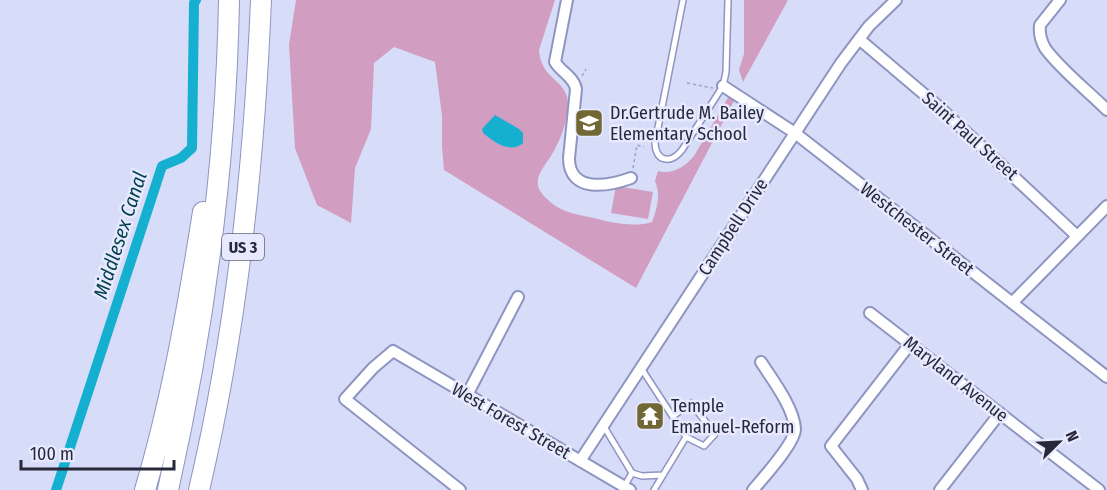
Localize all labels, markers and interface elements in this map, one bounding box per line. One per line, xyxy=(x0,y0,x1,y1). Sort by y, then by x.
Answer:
street label: Saint Paul Street xyxy=(917,87,1023,185)
place label: Dr.Gertrude M. Bailey Elementary School xyxy=(610,102,764,145)
school or university icon: Dr.Gertrude M. Bailey Elementary School xyxy=(573,107,605,139)
water label: Middlesex Canal xyxy=(88,168,152,302)
street label: Campbell Drive xyxy=(693,174,773,280)
street label: Westchester Street xyxy=(856,178,978,280)
road number: US 3 xyxy=(222,234,264,260)
street label: Maryland Avenue xyxy=(899,331,1013,427)
street label: West Forest Street xyxy=(448,378,574,464)
place label: Temple Emanuel-Reform xyxy=(671,395,794,438)
temple icon: Temple Emanuel-Reform xyxy=(634,400,666,432)
north arrow xyxy=(1029,412,1089,472)
text: N xyxy=(1062,428,1083,444)
scale bar xyxy=(21,433,174,471)
text: 100 m xyxy=(30,443,74,465)

